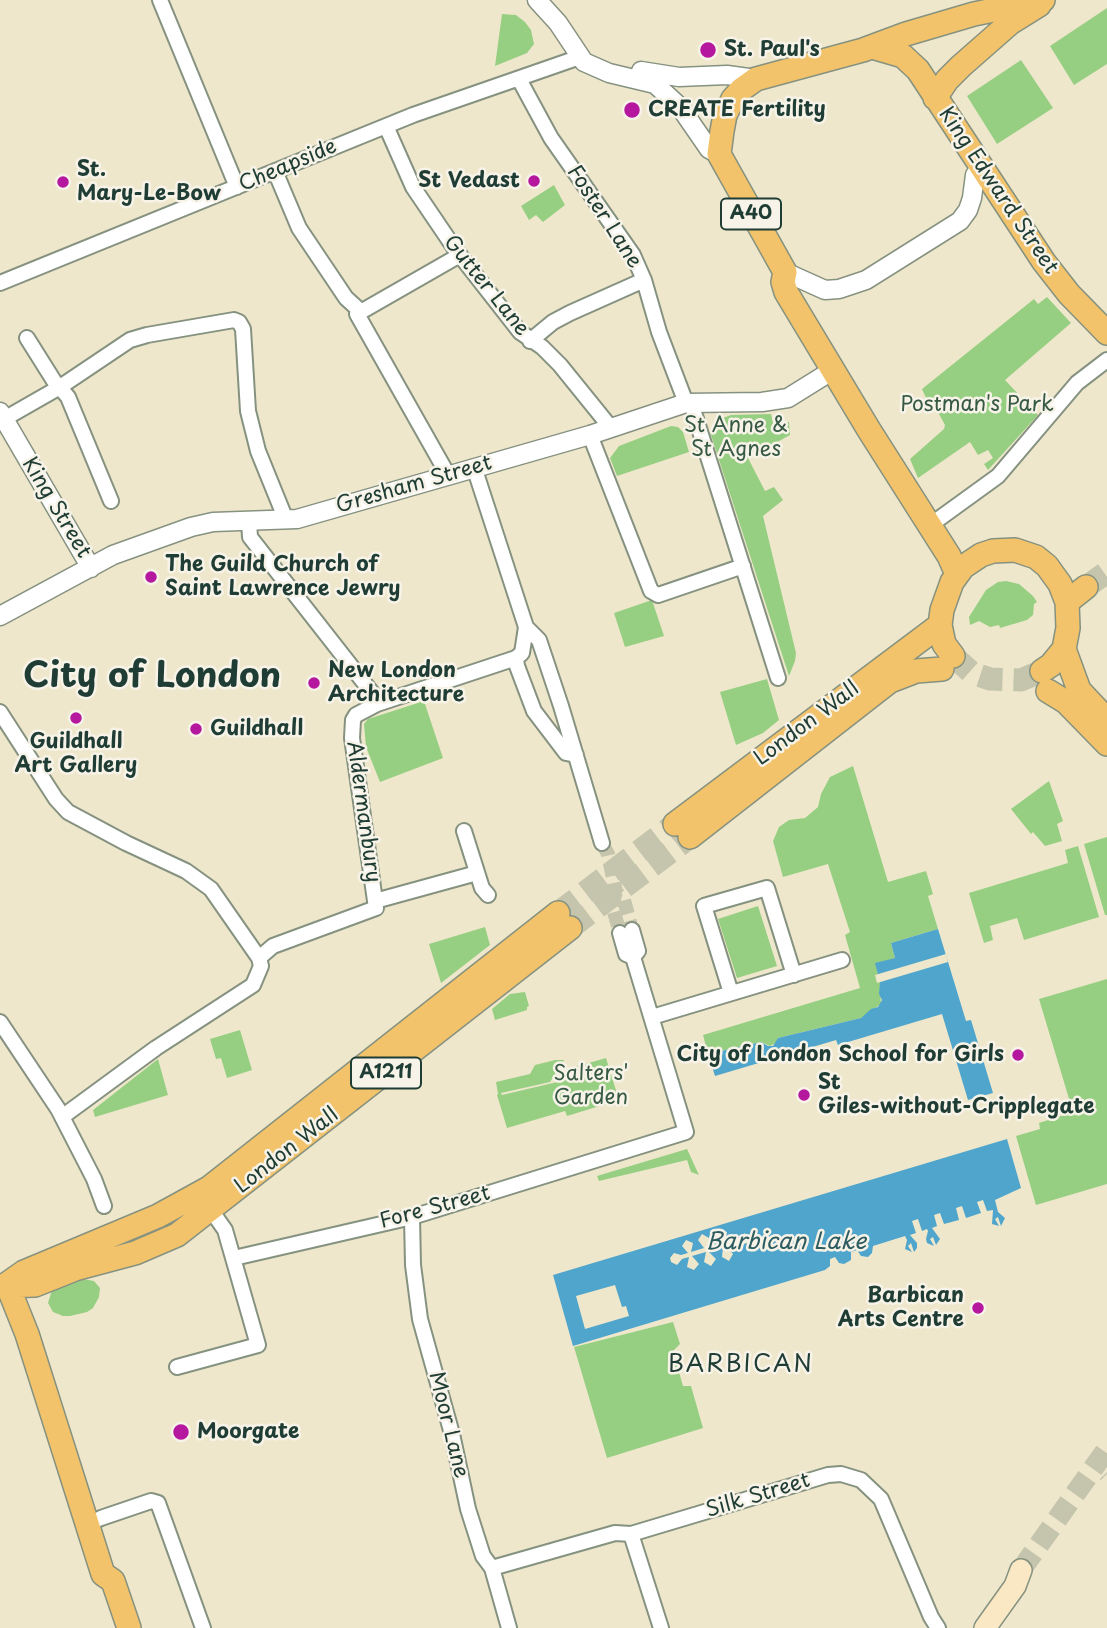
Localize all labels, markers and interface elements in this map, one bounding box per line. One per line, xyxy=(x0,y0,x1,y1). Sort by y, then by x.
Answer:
place label: St. Paul's xyxy=(724,37,820,63)
marker: St. Paul's xyxy=(698,40,718,60)
place label: CREATE Fertility xyxy=(648,97,826,123)
marker: CREATE Fertility xyxy=(622,100,642,120)
street label: King Edward Street xyxy=(933,103,1063,279)
street label: Cheapside xyxy=(235,134,341,198)
place label: St. Mary-Le-Bow xyxy=(77,157,221,207)
street label: Foster Lane xyxy=(561,161,647,273)
place label: St Vedast xyxy=(418,168,520,194)
marker: St Vedast xyxy=(526,173,542,189)
marker: St. Mary-Le-Bow xyxy=(55,174,71,190)
road number: A40 xyxy=(721,198,781,230)
street label: Gutter Lane xyxy=(438,230,534,342)
park label: Postman's Park xyxy=(900,392,1054,418)
park label: St Anne & St Agnes xyxy=(684,413,788,463)
street label: Gresham Street xyxy=(333,451,495,519)
street label: King Street xyxy=(16,453,96,563)
place label: The Guild Church of Saint Lawrence Jewry xyxy=(165,552,400,602)
marker: The Guild Church of Saint Lawrence Jewry xyxy=(143,569,159,585)
district label: City of London xyxy=(23,656,281,698)
place label: New London Architecture xyxy=(328,658,464,708)
marker: New London Architecture xyxy=(306,675,322,691)
street label: London Wall xyxy=(750,676,864,772)
marker: Guildhall Art Gallery xyxy=(68,710,84,726)
place label: Guildhall xyxy=(210,716,303,742)
marker: Guildhall xyxy=(188,721,204,737)
place label: Guildhall Art Gallery xyxy=(15,729,137,779)
street label: Aldermanbury xyxy=(341,740,385,884)
place label: City of London School for Girls xyxy=(677,1042,1004,1068)
marker: City of London School for Girls xyxy=(1010,1047,1026,1063)
road number: A1211 xyxy=(351,1058,421,1088)
park label: Salters' Garden xyxy=(553,1061,629,1111)
place label: St Giles-without-Cripplegate xyxy=(818,1070,1095,1120)
marker: St Giles-without-Cripplegate xyxy=(796,1087,812,1103)
street label: London Wall xyxy=(230,1103,344,1199)
street label: Fore Street xyxy=(377,1181,493,1235)
water label: Barbican Lake xyxy=(706,1229,866,1257)
place label: Barbican Arts Centre xyxy=(838,1283,964,1333)
marker: Barbican Arts Centre xyxy=(970,1300,986,1316)
district label: BARBICAN xyxy=(668,1351,814,1379)
street label: Moor Lane xyxy=(423,1369,473,1481)
place label: Moorgate xyxy=(197,1419,299,1445)
marker: Moorgate xyxy=(171,1422,191,1442)
street label: Silk Street xyxy=(703,1468,813,1524)

